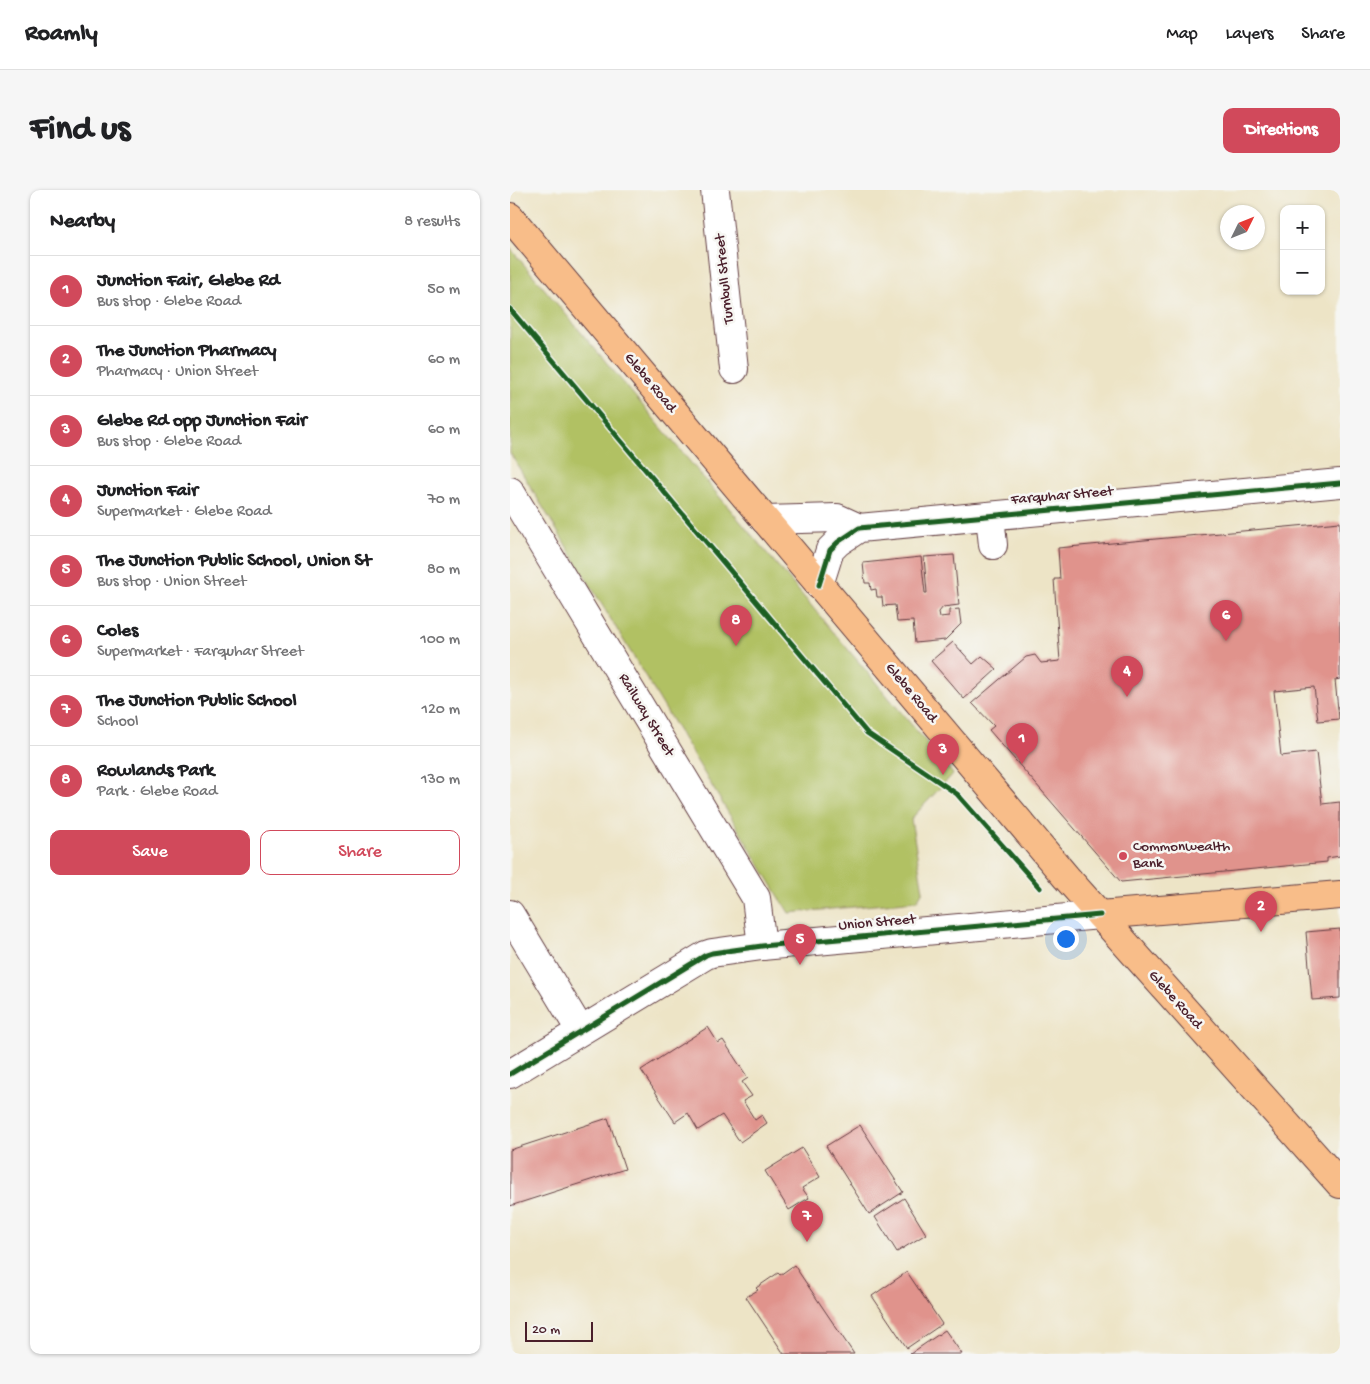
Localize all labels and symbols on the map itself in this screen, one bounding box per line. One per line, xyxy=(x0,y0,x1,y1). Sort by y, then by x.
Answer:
north arrow xyxy=(1220,205,1265,250)
street label: Turnbull Street xyxy=(711,231,739,326)
street label: Glebe Road xyxy=(620,349,681,417)
street label: Farquhar Street xyxy=(1009,482,1116,510)
pin: 6 xyxy=(1210,600,1242,641)
pin: 8 xyxy=(720,605,752,646)
pin: 4 xyxy=(1111,656,1143,697)
street label: Glebe Road xyxy=(881,659,942,727)
street label: Railway Street xyxy=(614,670,679,761)
pin: 1 xyxy=(1006,723,1038,764)
pin: 3 xyxy=(927,734,959,775)
place label: Commonwealth Bank xyxy=(1132,838,1230,873)
marker: Commonwealth Bank xyxy=(1117,850,1129,862)
pin: 2 xyxy=(1245,891,1277,932)
street label: Union Street xyxy=(838,910,918,935)
pin: 5 xyxy=(784,924,816,965)
your location xyxy=(1053,926,1079,952)
street label: Glebe Road xyxy=(1144,967,1207,1034)
pin: 7 xyxy=(791,1201,823,1242)
scale bar xyxy=(525,1319,592,1342)

